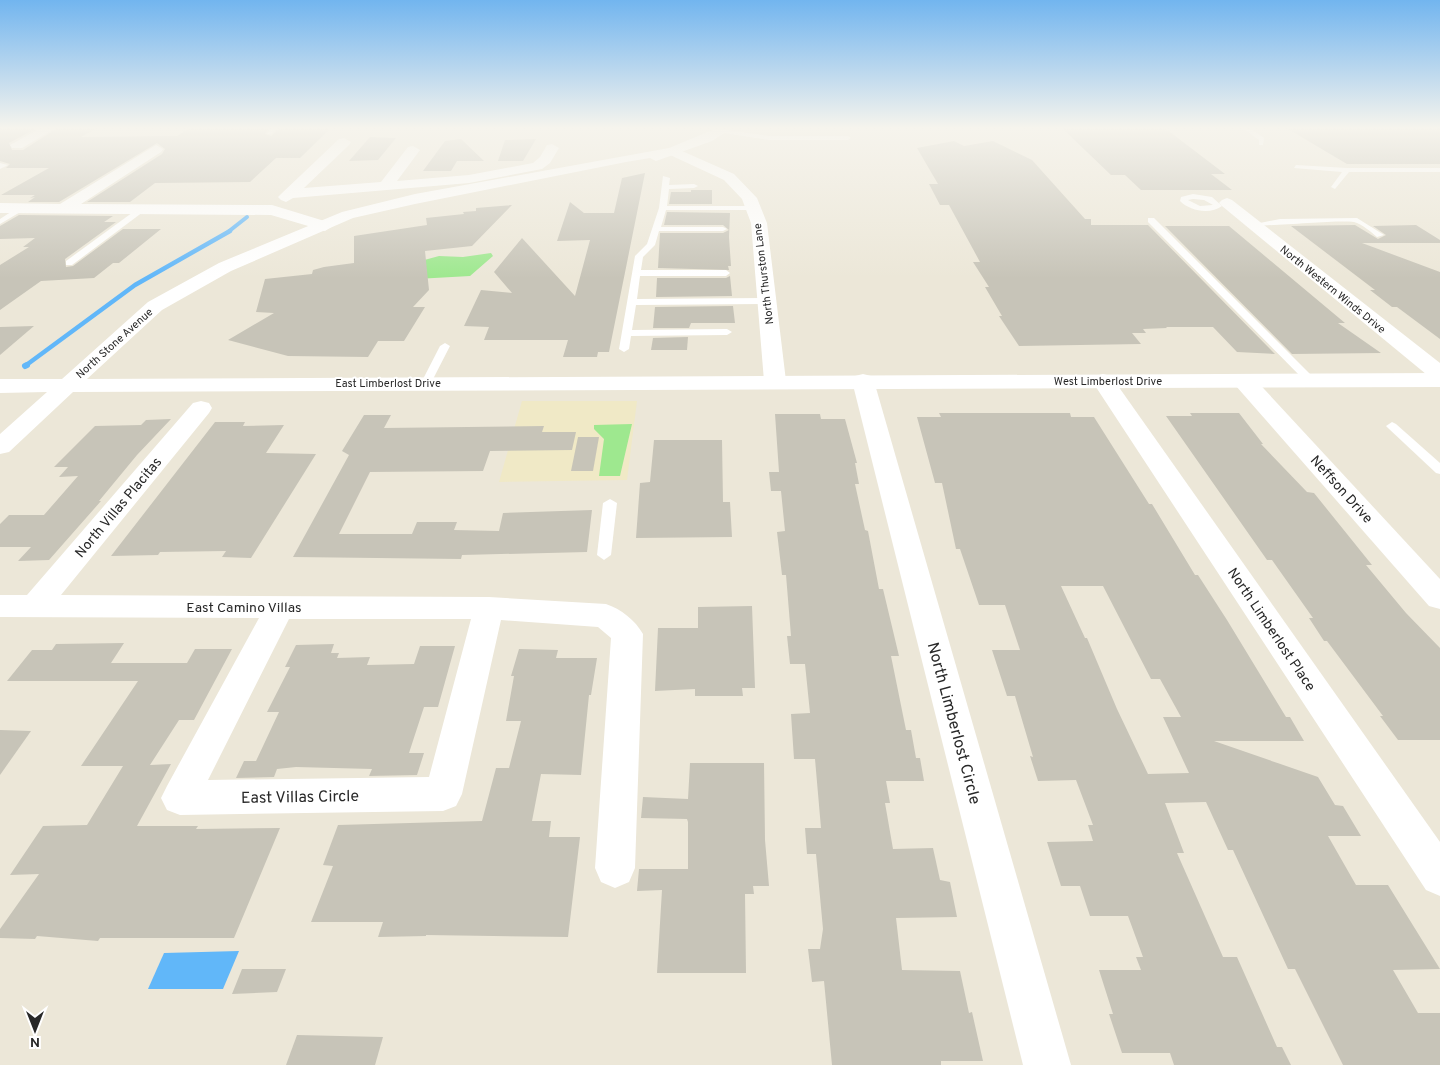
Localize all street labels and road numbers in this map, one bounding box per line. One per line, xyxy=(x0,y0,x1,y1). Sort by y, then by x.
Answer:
street label: North Thurston Lane xyxy=(751,222,777,325)
street label: North Western Winds Drive xyxy=(1277,243,1388,337)
street label: North Stone Avenue xyxy=(73,305,156,382)
street label: West Limberlost Drive xyxy=(1054,375,1162,389)
street label: East Limberlost Drive xyxy=(335,377,441,391)
street label: Neffson Drive xyxy=(1306,453,1376,527)
street label: North Villas Placitas xyxy=(72,454,166,562)
street label: North Limberlost Place xyxy=(1223,565,1318,695)
street label: East Camino Villas xyxy=(186,600,302,617)
street label: North Limberlost Circle xyxy=(922,640,984,807)
street label: East Villas Circle xyxy=(241,787,359,809)

